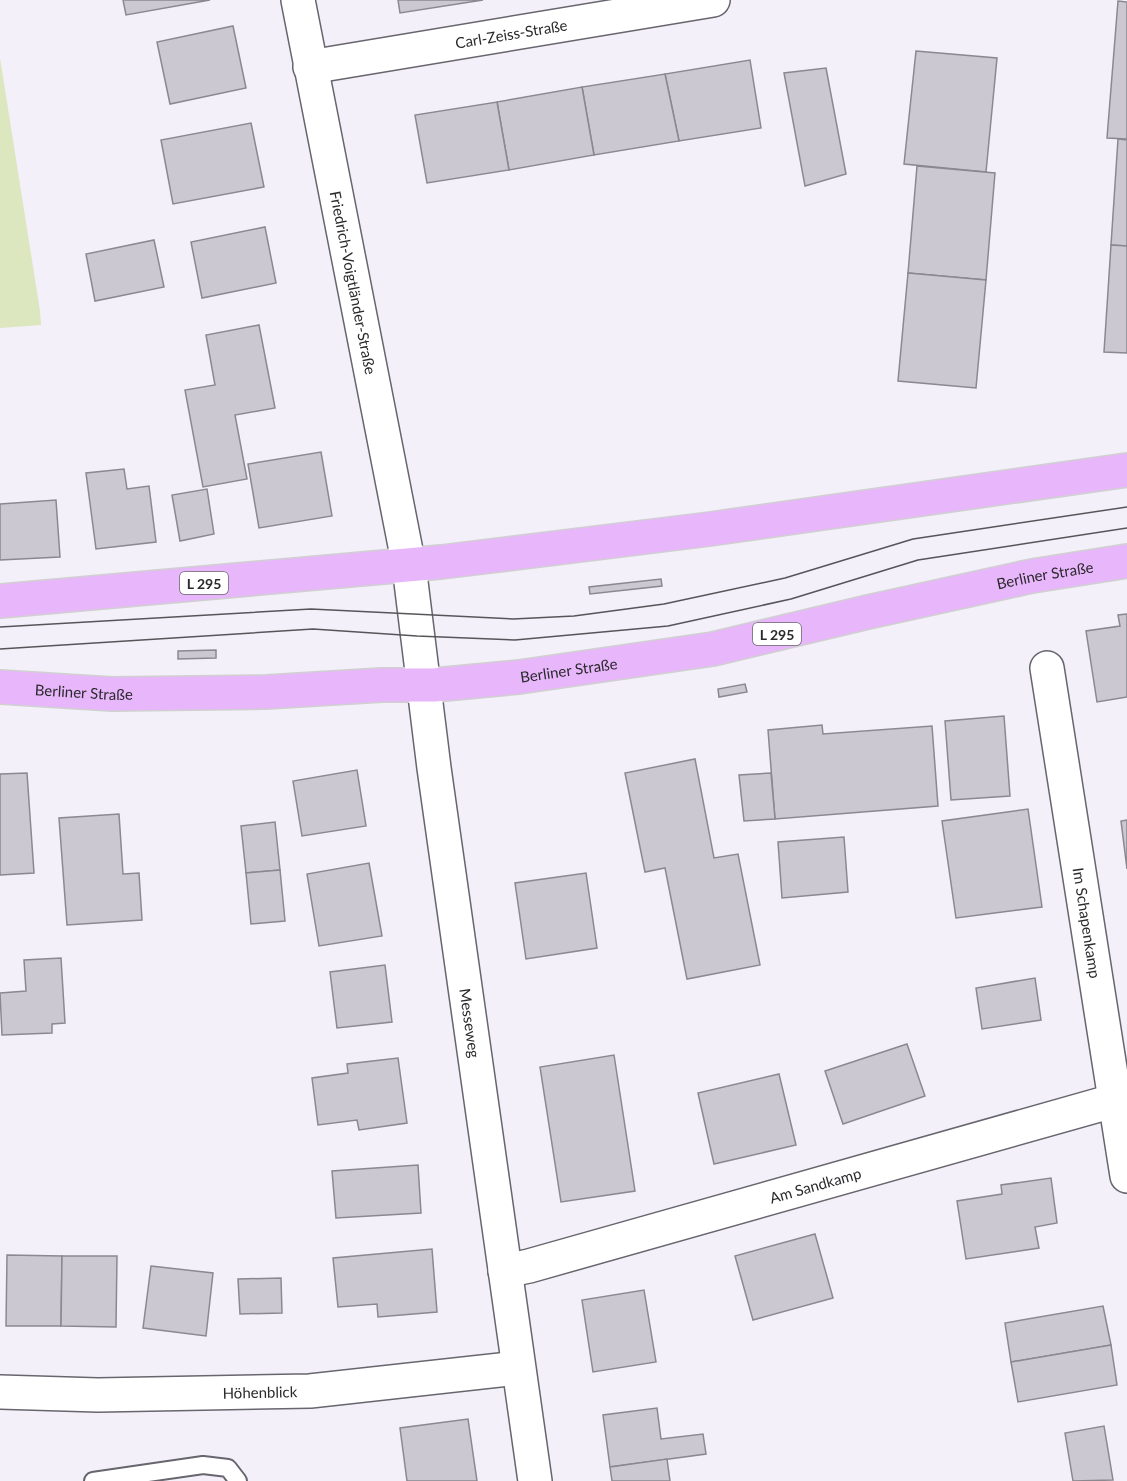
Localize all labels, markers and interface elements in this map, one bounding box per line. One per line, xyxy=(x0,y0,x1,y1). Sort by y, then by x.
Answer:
street label: Carl-Zeiss-Straße xyxy=(454,15,569,52)
street label: Friedrich-Voigtländer-Straße xyxy=(327,189,380,376)
street label: Berliner Straße xyxy=(995,557,1095,593)
road number: L 295 xyxy=(180,572,228,594)
road number: L 295 xyxy=(753,623,801,645)
street label: Berliner Straße xyxy=(519,654,619,686)
street label: Berliner Straße xyxy=(34,680,133,703)
street label: Im Schapenkamp xyxy=(1070,866,1105,980)
street label: Messeweg xyxy=(456,987,484,1059)
street label: Am Sandkamp xyxy=(767,1164,863,1207)
street label: Höhenblick xyxy=(222,1382,298,1402)

